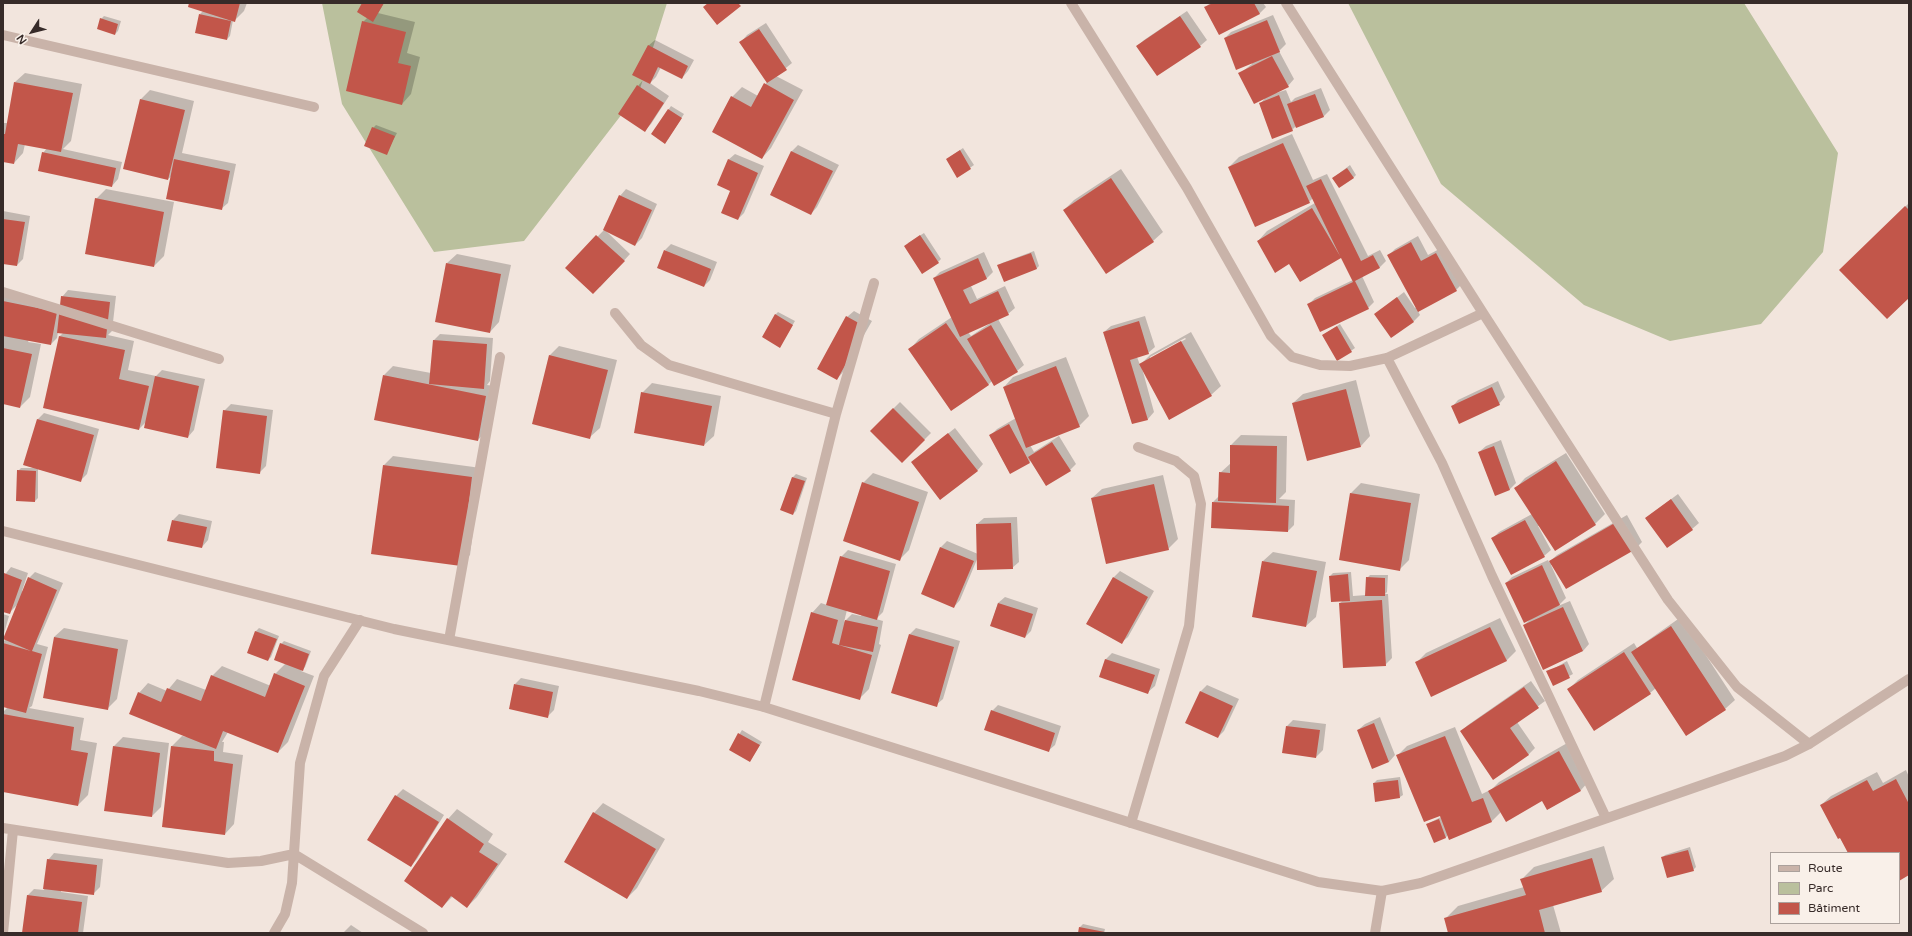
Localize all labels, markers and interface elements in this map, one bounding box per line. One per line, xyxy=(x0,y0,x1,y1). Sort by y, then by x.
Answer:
north arrow xyxy=(12,12,52,52)
text: N xyxy=(14,32,30,47)
legend xyxy=(1770,852,1900,924)
text: Route xyxy=(1808,861,1842,875)
text: Parc xyxy=(1808,881,1833,895)
text: Bâtiment xyxy=(1808,901,1860,915)

